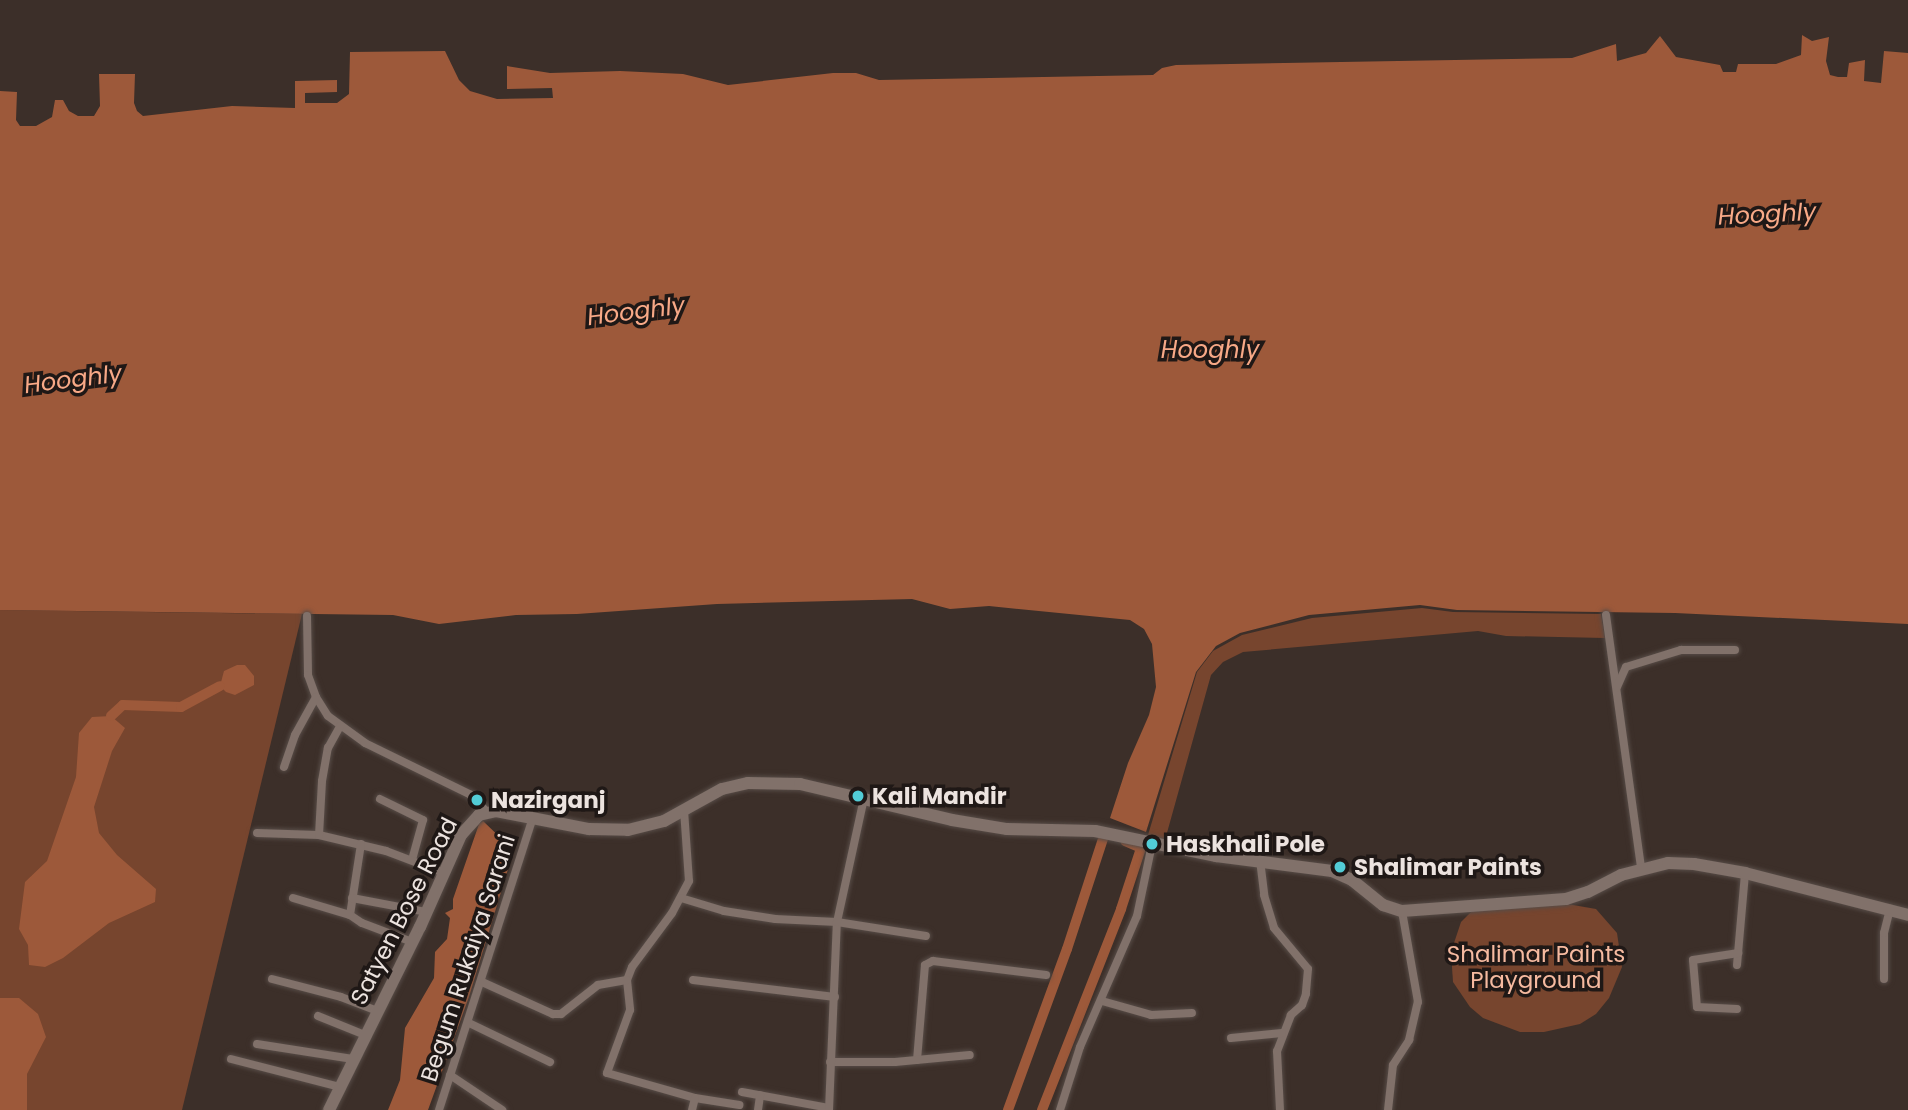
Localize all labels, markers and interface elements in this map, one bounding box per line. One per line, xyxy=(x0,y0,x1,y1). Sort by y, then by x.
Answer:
water label: Hooghly xyxy=(1717,197,1817,231)
water label: Hooghly xyxy=(585,291,687,331)
water label: Hooghly xyxy=(1161,336,1259,364)
water label: Hooghly xyxy=(22,359,124,399)
place label: Kali Mandir xyxy=(872,782,1007,810)
place label: Nazirganj xyxy=(491,786,605,814)
marker: Kali Mandir xyxy=(850,788,866,804)
marker: Nazirganj xyxy=(469,792,485,808)
street label: Satyen Bose Road xyxy=(345,813,463,1009)
place label: Haskhali Pole xyxy=(1166,830,1325,858)
street label: Begum Rukaiya Sarani xyxy=(415,831,521,1085)
marker: Haskhali Pole xyxy=(1144,836,1160,852)
place label: Shalimar Paints xyxy=(1354,853,1542,881)
marker: Shalimar Paints xyxy=(1332,859,1348,875)
park label: Shalimar Paints Playground xyxy=(1447,940,1625,994)

